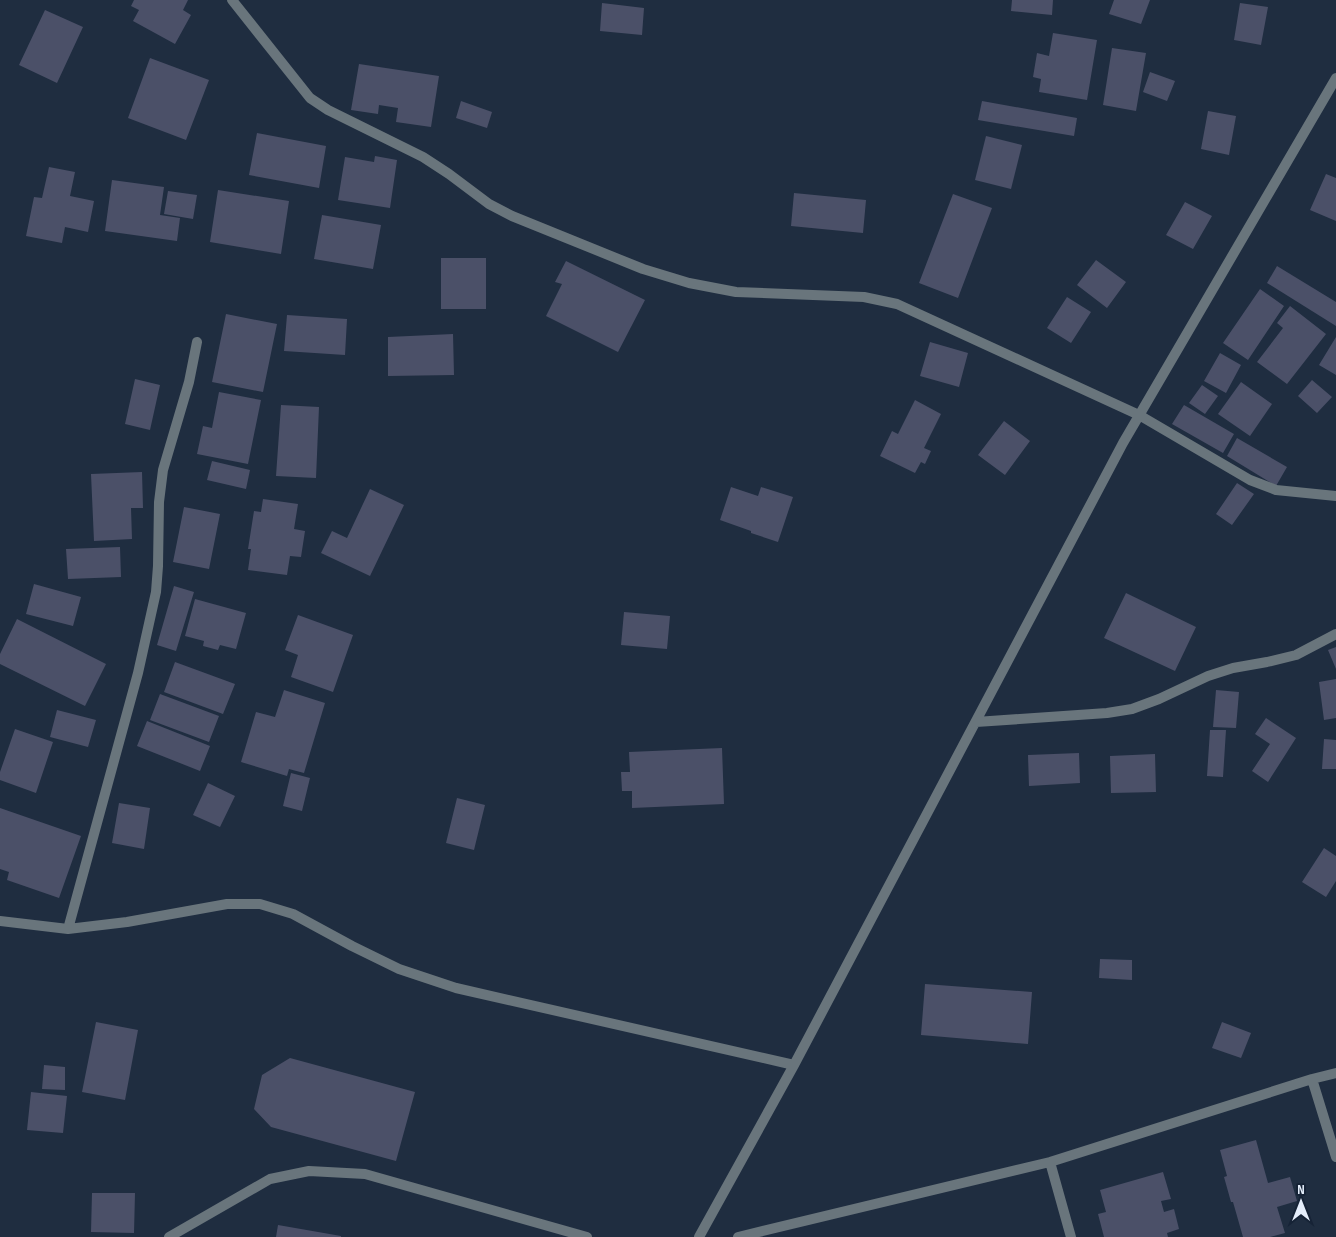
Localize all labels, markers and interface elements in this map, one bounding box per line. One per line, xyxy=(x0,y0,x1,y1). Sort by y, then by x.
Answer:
north arrow xyxy=(1276,1177,1326,1227)
text: N xyxy=(1297,1181,1305,1198)

